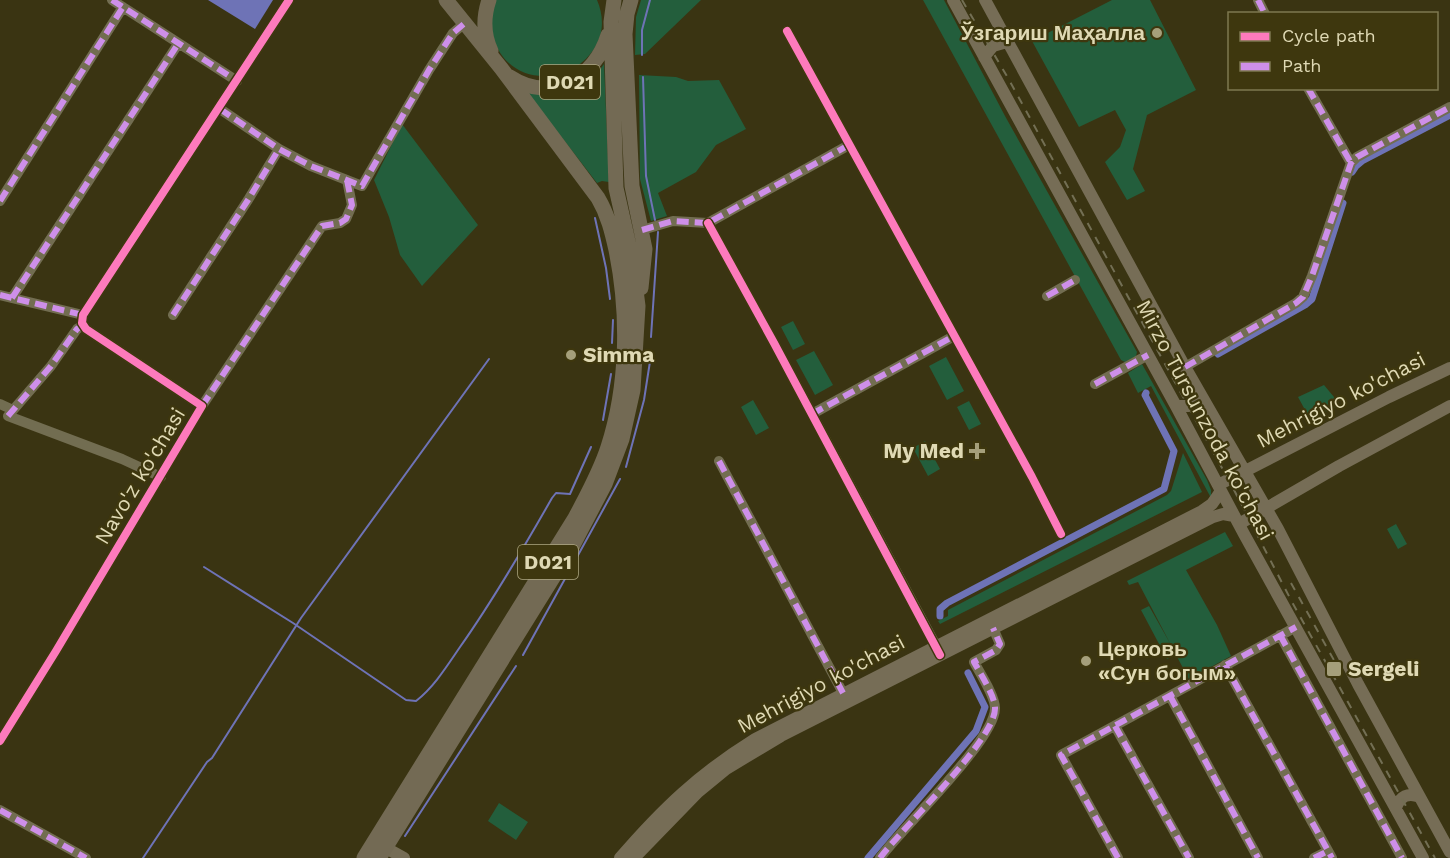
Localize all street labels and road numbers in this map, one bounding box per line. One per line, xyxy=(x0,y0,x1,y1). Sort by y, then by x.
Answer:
road number: D021 xyxy=(540,65,600,99)
street label: Mirzo Tursunzoda ko'chasi xyxy=(1131,295,1280,544)
street label: Mehrigiyo ko'chasi xyxy=(1252,346,1429,453)
street label: Navo'z ko'chasi xyxy=(89,403,190,549)
road number: D021 xyxy=(518,545,578,579)
street label: Mehrigiyo ko'chasi xyxy=(733,629,909,738)

